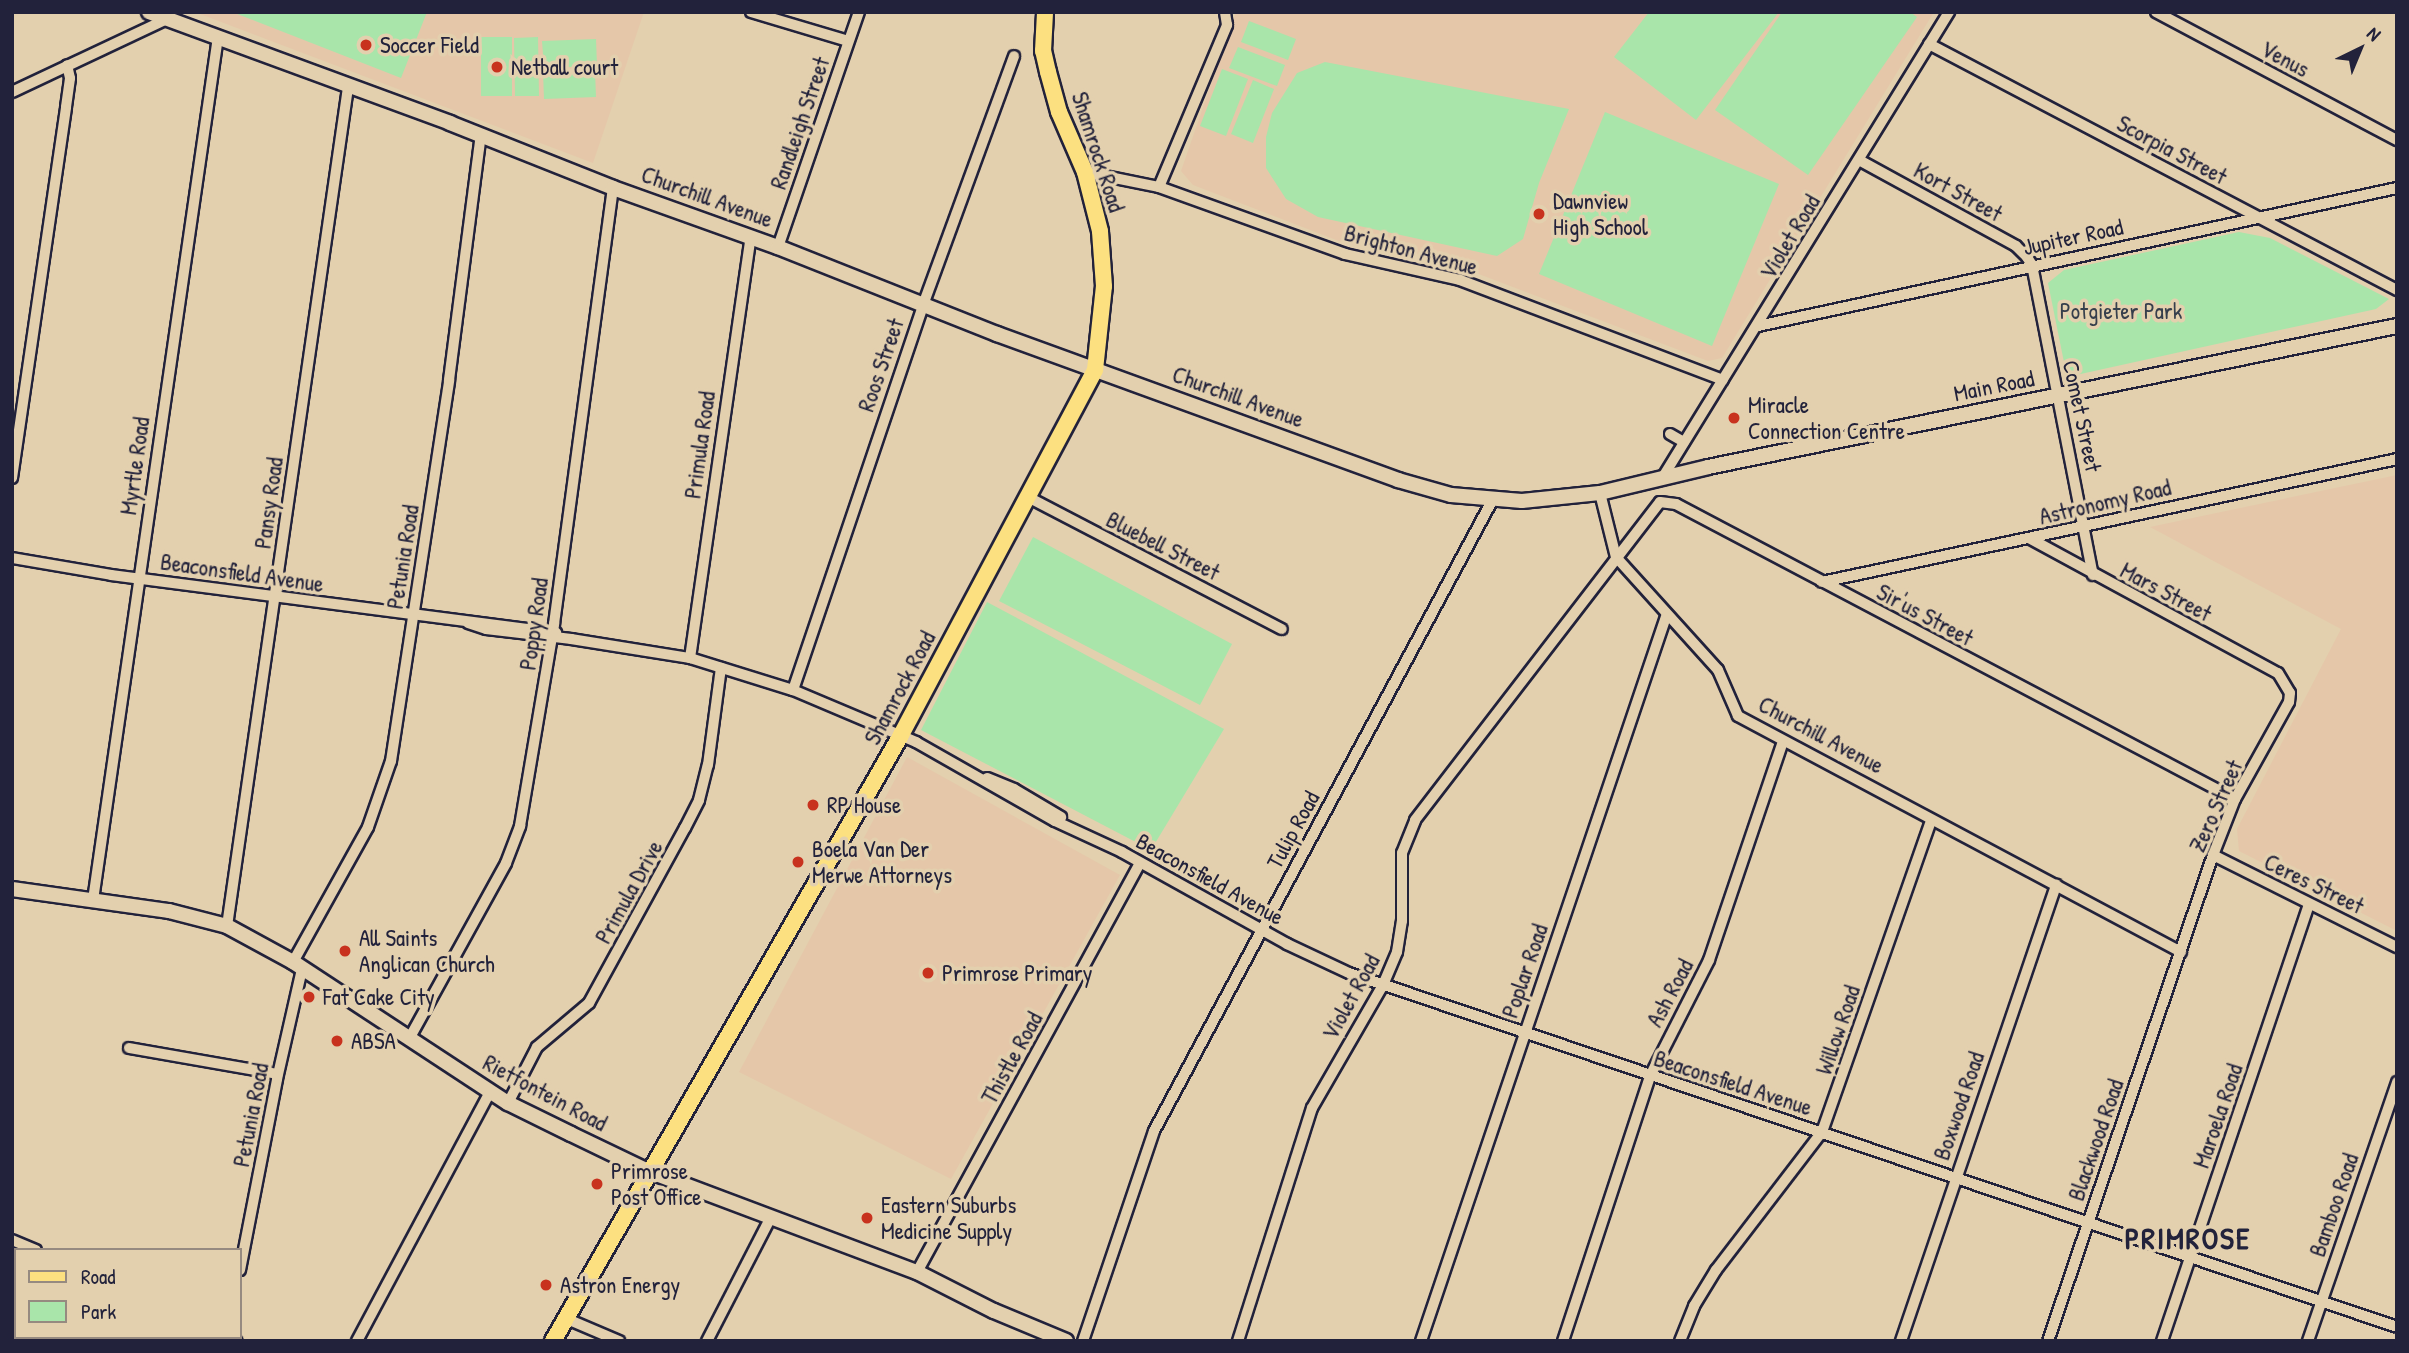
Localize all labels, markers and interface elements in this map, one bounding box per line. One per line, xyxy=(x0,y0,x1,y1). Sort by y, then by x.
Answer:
north arrow xyxy=(2325,14,2395,84)
text: N xyxy=(2362,21,2387,47)
place label: Soccer Field xyxy=(380,31,479,59)
street label: Venus xyxy=(2256,35,2314,83)
marker: Soccer Field xyxy=(358,37,374,53)
place label: Netball court xyxy=(511,53,618,81)
street label: Randleigh Street xyxy=(764,53,836,193)
marker: Netball court xyxy=(489,59,505,75)
street label: Shamrock Road xyxy=(1066,89,1130,215)
street label: Scorpia Street xyxy=(2112,110,2232,190)
street label: Kort Street xyxy=(1909,156,2007,228)
street label: Churchill Avenue xyxy=(638,161,776,233)
place label: Dawnview High School xyxy=(1553,187,1648,241)
street label: Violet Road xyxy=(1754,190,1826,284)
marker: Dawnview High School xyxy=(1531,206,1547,222)
street label: Jupiter Road xyxy=(2020,213,2126,261)
street label: Brighton Avenue xyxy=(1341,219,1481,281)
park label: Potgieter Park xyxy=(2060,297,2182,325)
street label: Roos Street xyxy=(852,315,910,415)
street label: Comet Street xyxy=(2057,358,2107,474)
street label: Churchill Avenue xyxy=(1169,361,1307,433)
street label: Main Road xyxy=(1951,365,2037,407)
street label: Primula Road xyxy=(679,390,721,500)
place label: Miracle Connection Centre xyxy=(1748,391,1905,445)
marker: Miracle Connection Centre xyxy=(1726,410,1742,426)
street label: Myrtle Road xyxy=(114,415,156,517)
street label: Pansy Road xyxy=(249,456,289,550)
street label: Astronomy Road xyxy=(2037,473,2173,531)
street label: Petunia Road xyxy=(381,503,425,611)
street label: Bluebell Street xyxy=(1102,506,1224,586)
street label: Beaconsfield Avenue xyxy=(159,548,325,598)
street label: Mars Street xyxy=(2116,557,2216,627)
street label: Poppy Road xyxy=(514,576,554,672)
street label: Sir'us Street xyxy=(1872,578,1978,652)
street label: Shamrock Road xyxy=(859,627,941,749)
street label: Churchill Avenue xyxy=(1754,691,1888,779)
street label: Zero Street xyxy=(2184,756,2248,856)
street label: Tulip Road xyxy=(1261,787,1325,873)
place label: RP House xyxy=(827,791,901,819)
marker: RP House xyxy=(805,797,821,813)
street label: Beaconsfield Avenue xyxy=(1131,827,1289,931)
place label: Boela Van Der Merwe Attorneys xyxy=(812,835,952,889)
street label: Primula Drive xyxy=(589,836,669,948)
street label: Ceres Street xyxy=(2260,848,2368,920)
marker: Boela Van Der Merwe Attorneys xyxy=(790,854,806,870)
street label: Poplar Road xyxy=(1496,921,1554,1021)
place label: All Saints Anglican Church xyxy=(359,924,495,978)
marker: All Saints Anglican Church xyxy=(337,943,353,959)
street label: Violet Road xyxy=(1316,949,1386,1045)
street label: Ash Road xyxy=(1641,954,1699,1032)
place label: Primrose Primary xyxy=(942,959,1092,987)
marker: Primrose Primary xyxy=(920,965,936,981)
street label: Willow Road xyxy=(1810,982,1866,1078)
place label: Fat Cake City xyxy=(323,983,435,1011)
marker: Fat Cake City xyxy=(301,989,317,1005)
street label: Thistle Road xyxy=(976,1007,1048,1109)
place label: ABSA xyxy=(351,1027,396,1055)
marker: ABSA xyxy=(329,1033,345,1049)
street label: Beaconsfield Avenue xyxy=(1651,1044,1815,1122)
street label: Boxwood Road xyxy=(1928,1048,1990,1164)
street label: Rietfontein Road xyxy=(478,1049,612,1137)
street label: Maroela Road xyxy=(2187,1060,2249,1172)
street label: Petunia Road xyxy=(227,1061,275,1169)
street label: Blackwood Road xyxy=(2062,1076,2130,1204)
street label: Bamboo Road xyxy=(2303,1150,2365,1260)
place label: Primrose Post Office xyxy=(611,1157,701,1211)
marker: Primrose Post Office xyxy=(589,1176,605,1192)
place label: Eastern Suburbs Medicine Supply xyxy=(881,1191,1016,1245)
marker: Eastern Suburbs Medicine Supply xyxy=(859,1210,875,1226)
district label: PRIMROSE xyxy=(2126,1220,2250,1256)
legend xyxy=(14,1248,242,1339)
text: Road xyxy=(81,1262,115,1291)
place label: Astron Energy xyxy=(560,1271,680,1299)
marker: Astron Energy xyxy=(538,1277,554,1293)
text: Park xyxy=(81,1297,116,1326)

